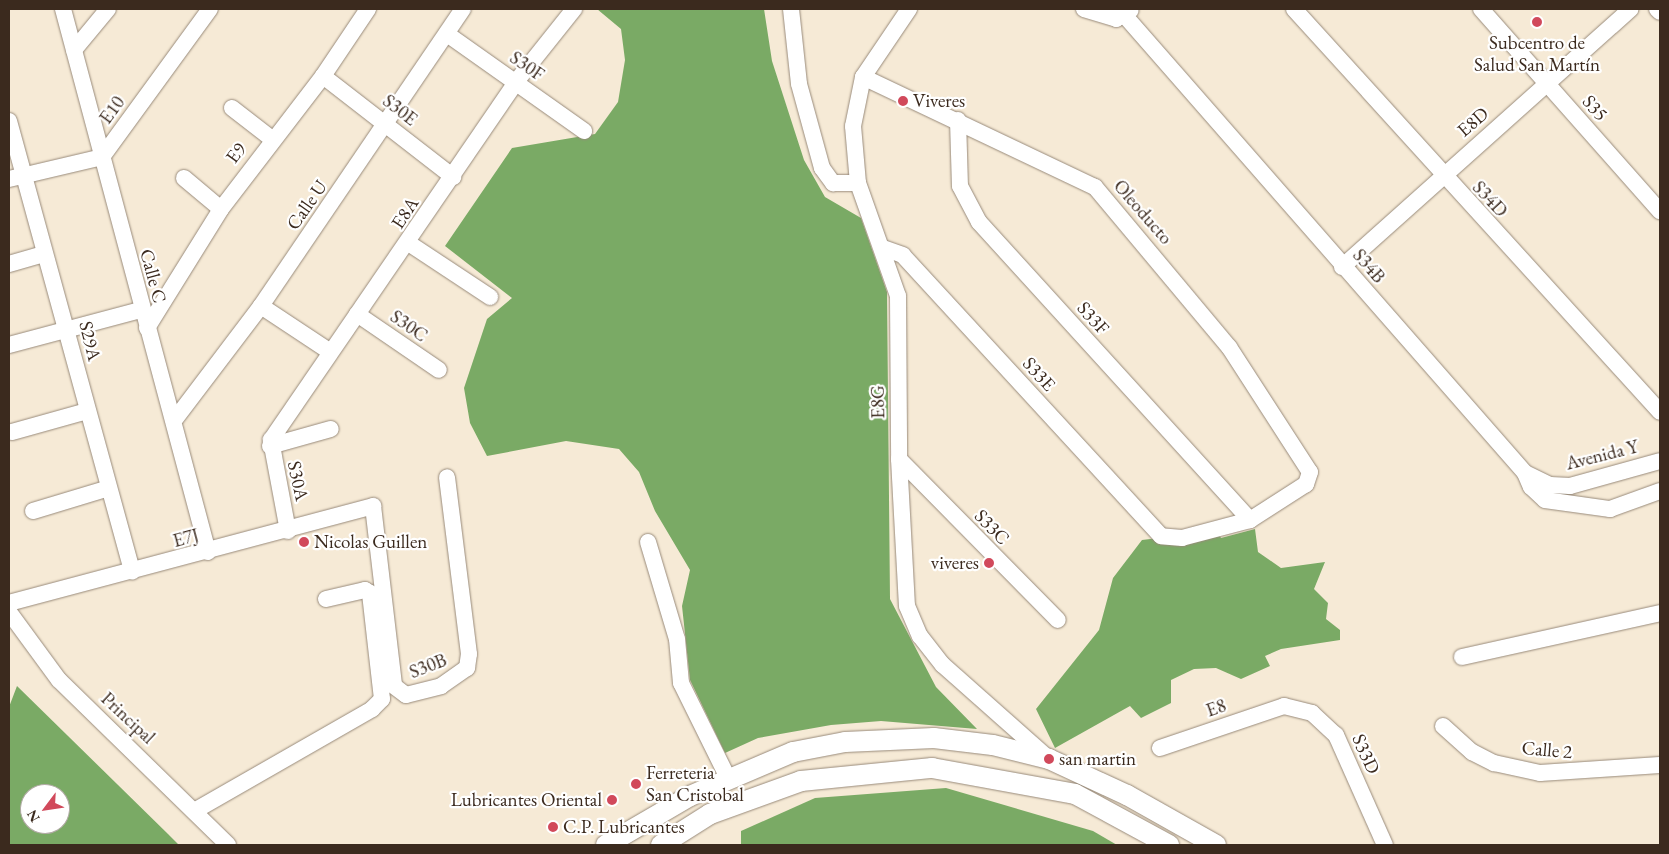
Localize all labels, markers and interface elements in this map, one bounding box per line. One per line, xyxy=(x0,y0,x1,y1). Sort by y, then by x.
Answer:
marker: Subcentro de Salud San Martín xyxy=(1530,15,1544,29)
place label: Subcentro de Salud San Martín xyxy=(1474,32,1600,76)
street label: S30F xyxy=(505,46,549,86)
street label: S30E xyxy=(378,89,422,131)
place label: Viveres xyxy=(913,90,965,112)
street label: S35 xyxy=(1577,90,1613,126)
street label: E10 xyxy=(94,92,130,128)
marker: Viveres xyxy=(897,95,909,107)
street label: E8D xyxy=(1453,102,1493,142)
street label: E9 xyxy=(221,138,251,168)
street label: Oleoducto xyxy=(1109,175,1177,249)
street label: Calle U xyxy=(282,176,332,234)
street label: S34D xyxy=(1468,176,1512,222)
street label: E8A xyxy=(386,193,424,233)
street label: S34B xyxy=(1348,244,1390,288)
street label: Calle C xyxy=(135,247,171,305)
street label: S33F xyxy=(1072,297,1114,339)
street label: S30C xyxy=(386,305,432,347)
street label: S29A xyxy=(74,319,106,363)
street label: S33E xyxy=(1018,352,1060,396)
street label: E8G xyxy=(866,385,890,419)
street label: Avenida Y xyxy=(1563,435,1641,475)
street label: S30A xyxy=(283,459,313,503)
street label: S33C xyxy=(970,504,1014,550)
street label: E7J xyxy=(170,524,202,552)
place label: Nicolas Guillen xyxy=(314,531,427,553)
marker: Nicolas Guillen xyxy=(298,536,310,548)
place label: viveres xyxy=(931,552,979,574)
marker: viveres xyxy=(983,557,995,569)
street label: S30B xyxy=(406,649,450,683)
street label: Principal xyxy=(96,687,160,749)
street label: E8 xyxy=(1203,694,1229,722)
street label: S33D xyxy=(1347,730,1385,778)
street label: Calle 2 xyxy=(1521,736,1573,764)
place label: san martin xyxy=(1059,748,1136,770)
marker: san martin xyxy=(1043,753,1055,765)
place label: Ferreteria San Cristobal xyxy=(646,762,744,806)
marker: Ferreteria San Cristobal xyxy=(630,778,642,790)
north arrow xyxy=(20,784,70,834)
place label: Lubricantes Oriental xyxy=(451,789,602,811)
marker: Lubricantes Oriental xyxy=(606,794,618,806)
text: N xyxy=(22,807,44,826)
place label: C.P. Lubricantes xyxy=(563,816,685,838)
marker: C.P. Lubricantes xyxy=(547,821,559,833)

